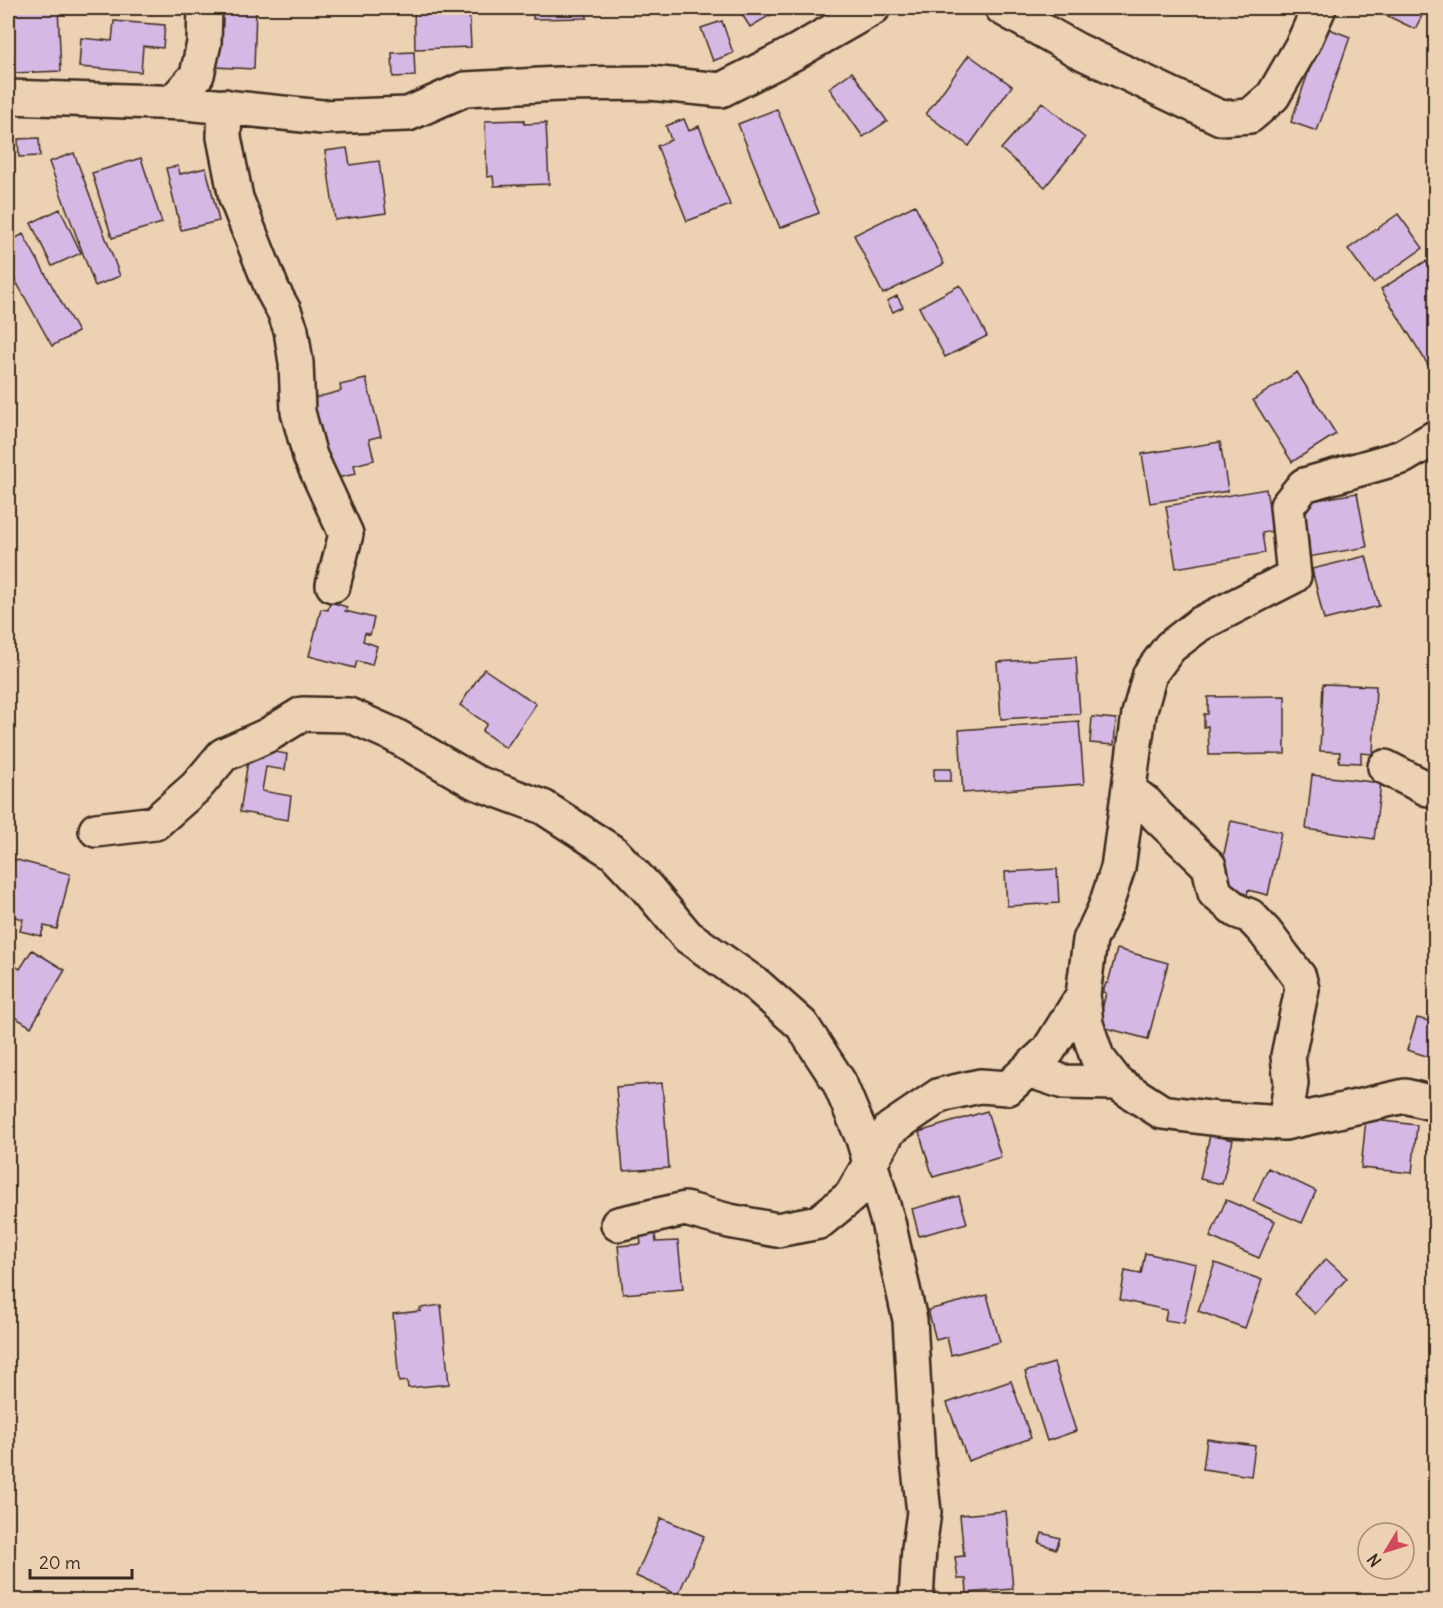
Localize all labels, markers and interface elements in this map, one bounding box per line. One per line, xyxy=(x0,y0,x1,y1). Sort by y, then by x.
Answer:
north arrow xyxy=(1356,1521,1416,1581)
scale bar xyxy=(30,1542,132,1580)
text: N xyxy=(1363,1550,1385,1571)
text: 20 m xyxy=(39,1551,81,1574)

